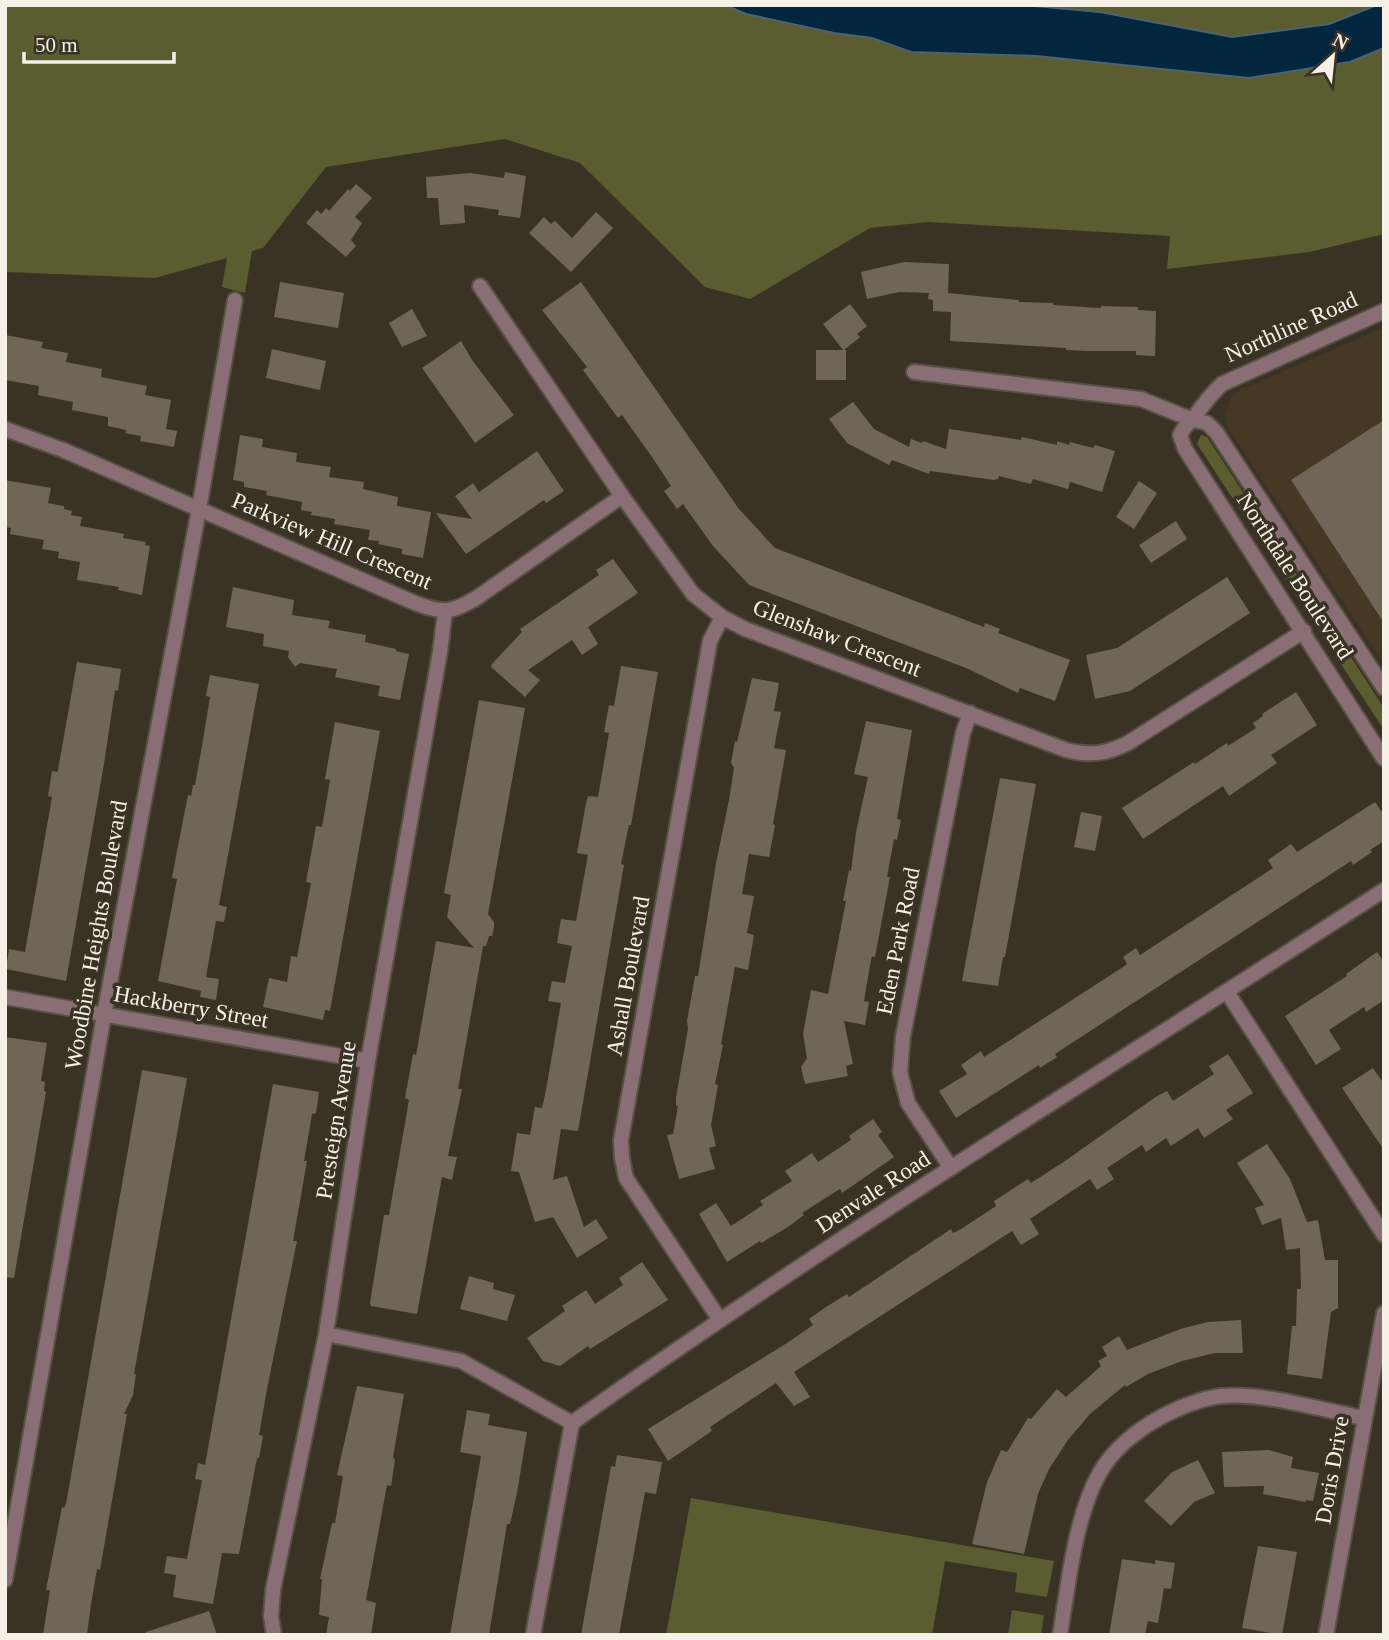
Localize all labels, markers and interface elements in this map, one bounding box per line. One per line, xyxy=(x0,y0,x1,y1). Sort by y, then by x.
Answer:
scale bar xyxy=(24,21,175,65)
north arrow xyxy=(1298,21,1368,91)
text: N xyxy=(1330,29,1352,54)
text: 50 m xyxy=(35,33,78,57)
street label: Northline Road xyxy=(1221,286,1362,367)
street label: Parkview Hill Crescent xyxy=(228,488,436,595)
street label: Northdale Boulevard xyxy=(1232,488,1358,664)
street label: Glenshaw Crescent xyxy=(749,594,925,682)
street label: Woodbine Heights Boulevard xyxy=(60,798,132,1072)
street label: Eden Park Road xyxy=(871,865,925,1017)
street label: Ashall Boulevard xyxy=(602,894,654,1058)
street label: Hackberry Street xyxy=(112,981,271,1033)
street label: Presteign Avenue xyxy=(311,1039,361,1201)
street label: Denvale Road xyxy=(811,1146,935,1238)
street label: Doris Drive xyxy=(1310,1414,1354,1526)

